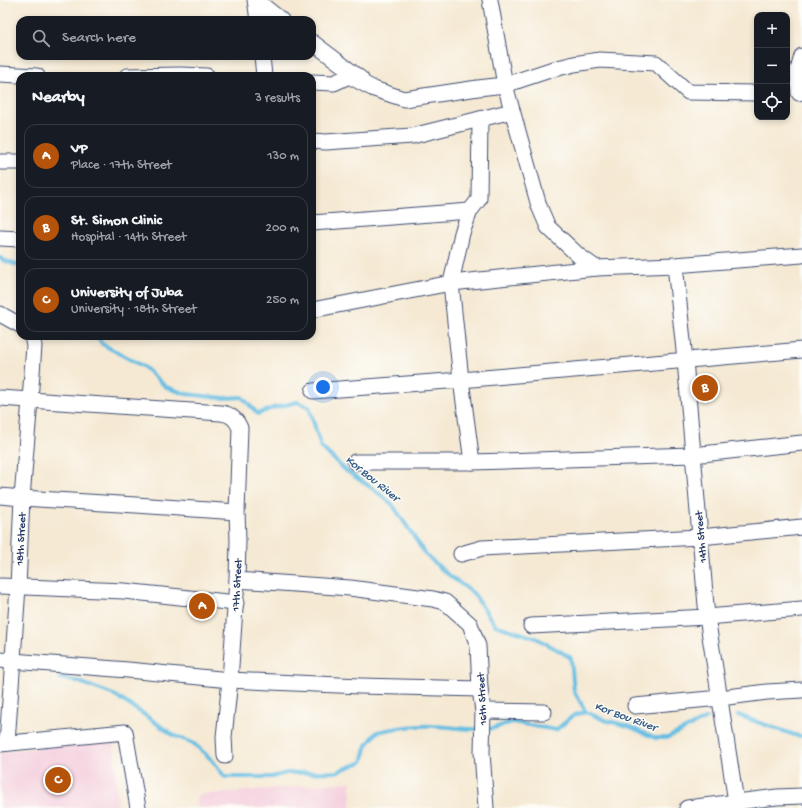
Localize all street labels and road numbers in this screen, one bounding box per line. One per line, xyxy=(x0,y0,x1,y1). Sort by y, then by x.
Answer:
street label: 14th Street xyxy=(694,509,710,564)
street label: 18th Street xyxy=(15,511,29,567)
street label: 17th Street xyxy=(231,557,245,613)
street label: 16th Street xyxy=(476,671,490,726)

